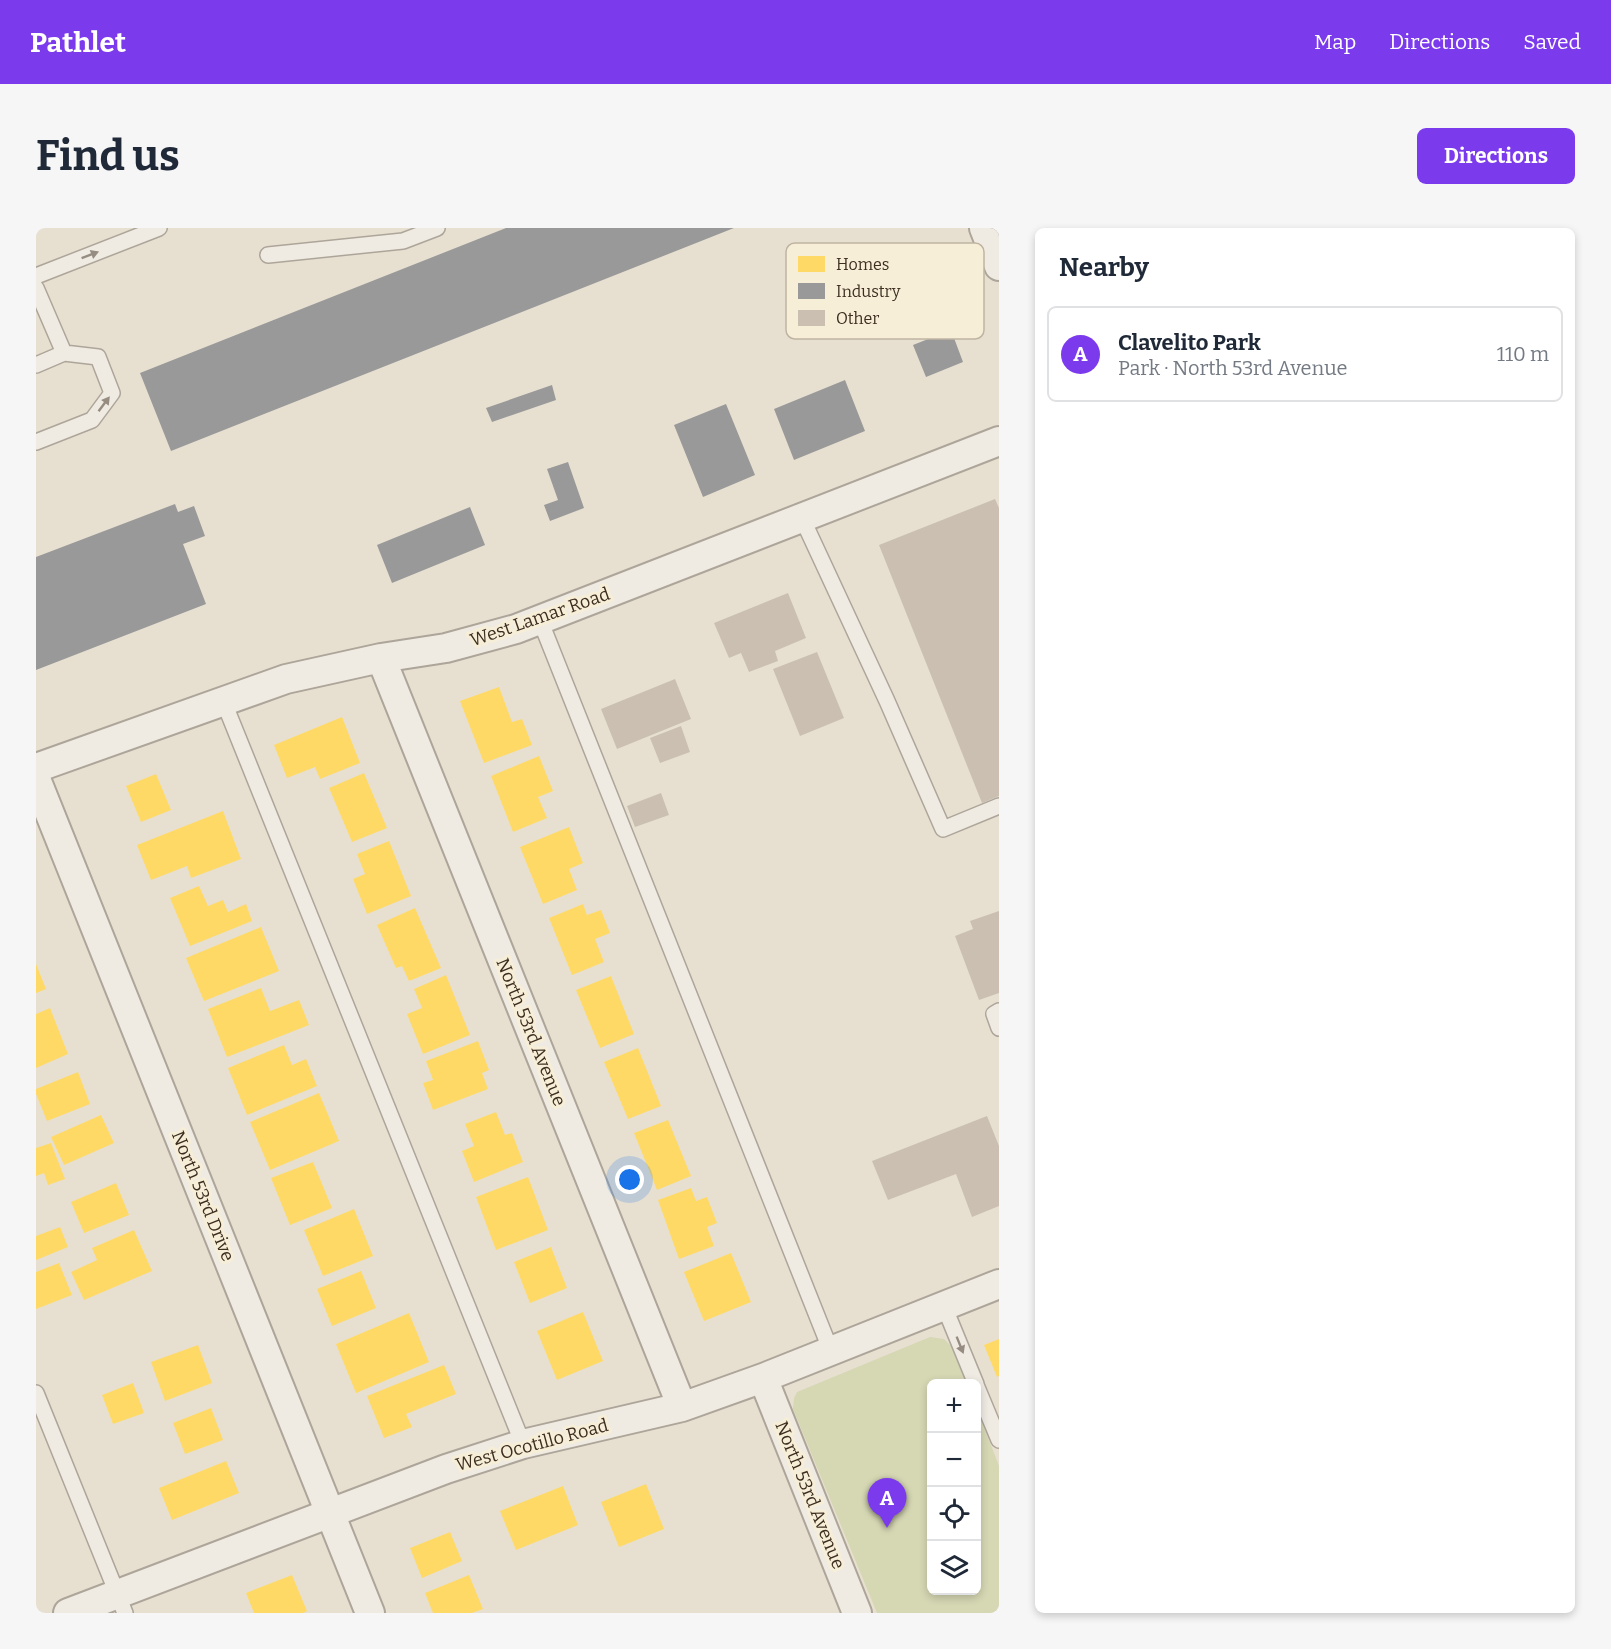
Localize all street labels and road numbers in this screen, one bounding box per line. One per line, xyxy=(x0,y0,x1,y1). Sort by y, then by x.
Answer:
street label: West Lamar Road xyxy=(467,583,613,651)
street label: North 53rd Avenue xyxy=(491,955,571,1109)
street label: North 53rd Drive xyxy=(167,1128,239,1264)
street label: West Ocotillo Road xyxy=(453,1414,611,1476)
street label: North 53rd Avenue xyxy=(770,1418,850,1572)

